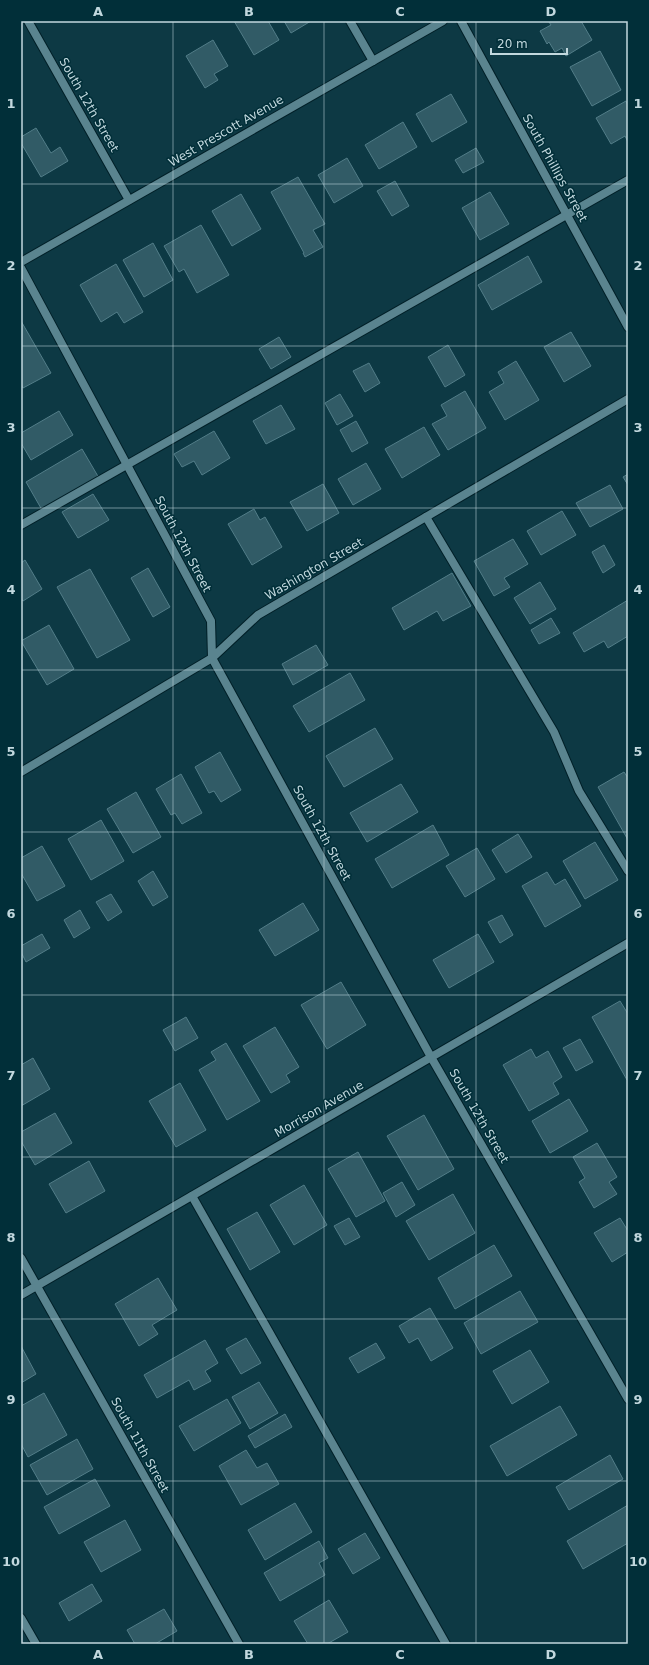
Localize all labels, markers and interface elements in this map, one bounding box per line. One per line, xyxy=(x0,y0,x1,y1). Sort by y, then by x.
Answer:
text: A xyxy=(93,4,103,19)
text: B xyxy=(244,4,254,19)
text: C xyxy=(395,4,405,19)
text: D xyxy=(546,4,557,19)
scale bar xyxy=(491,30,567,56)
text: 20 m xyxy=(497,37,528,51)
street label: South 12th Street xyxy=(56,55,122,155)
street label: West Prescott Avenue xyxy=(166,92,286,170)
text: 1 xyxy=(6,96,16,111)
text: 1 xyxy=(633,96,643,111)
street label: South Phillips Street xyxy=(520,112,591,225)
text: 2 xyxy=(6,258,16,273)
text: 2 xyxy=(633,258,643,273)
text: 3 xyxy=(6,420,16,435)
text: 3 xyxy=(633,420,643,435)
street label: South 12th Street xyxy=(152,494,214,595)
street label: Washington Street xyxy=(263,535,366,603)
text: 4 xyxy=(6,582,16,597)
text: 4 xyxy=(633,582,643,597)
text: 5 xyxy=(6,744,16,759)
text: 5 xyxy=(633,744,643,759)
street label: South 12th Street xyxy=(290,783,354,883)
text: 6 xyxy=(6,906,16,921)
text: 6 xyxy=(633,906,643,921)
street label: South 12th Street xyxy=(446,1066,512,1166)
text: 7 xyxy=(6,1068,16,1083)
text: 7 xyxy=(633,1068,643,1083)
street label: Morrison Avenue xyxy=(272,1078,366,1140)
text: 8 xyxy=(6,1230,16,1245)
text: 8 xyxy=(633,1230,643,1245)
text: 9 xyxy=(6,1392,16,1407)
text: 9 xyxy=(633,1392,643,1407)
street label: South 11th Street xyxy=(108,1395,172,1495)
text: 10 xyxy=(2,1554,20,1569)
text: 10 xyxy=(629,1554,647,1569)
text: A xyxy=(93,1647,103,1662)
text: B xyxy=(244,1647,254,1662)
text: C xyxy=(395,1647,405,1662)
text: D xyxy=(546,1647,557,1662)

